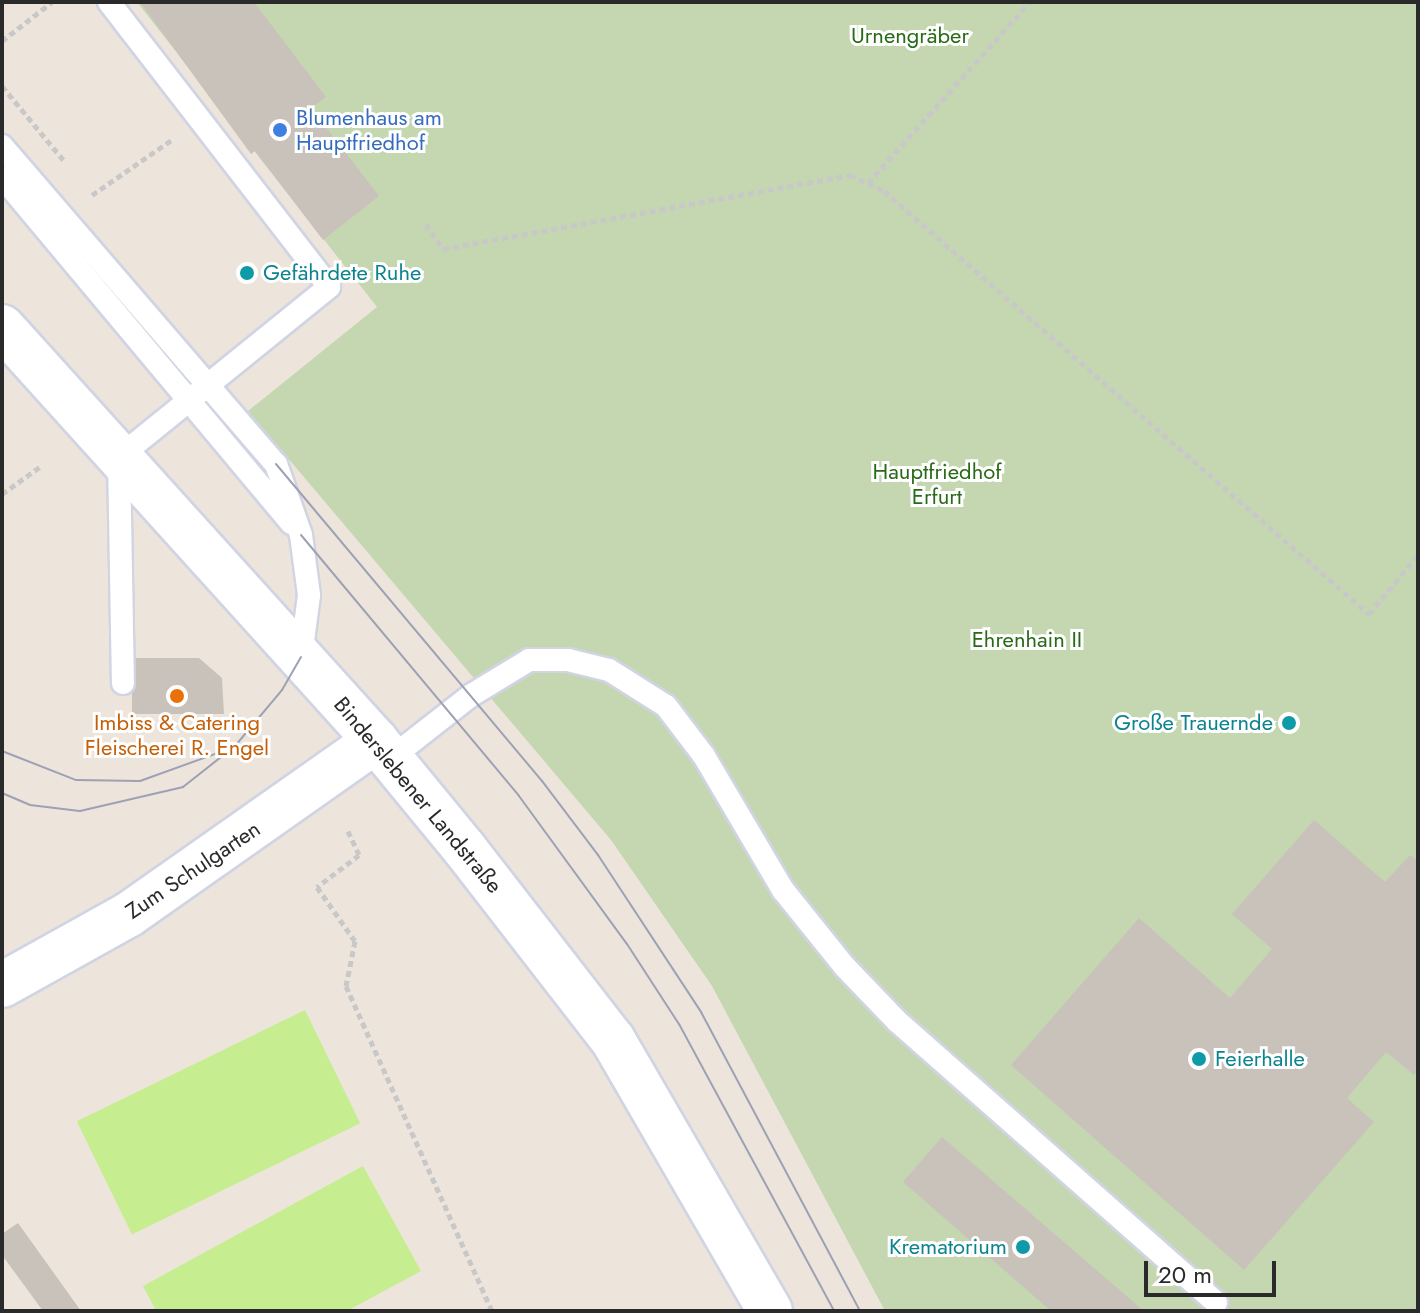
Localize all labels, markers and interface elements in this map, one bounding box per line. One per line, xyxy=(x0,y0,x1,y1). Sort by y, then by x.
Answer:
park label: Urnengräber xyxy=(851,23,969,49)
place label: Blumenhaus am Hauptfriedhof xyxy=(296,104,442,156)
marker: Blumenhaus am Hauptfriedhof xyxy=(271,121,289,139)
place label: Gefährdete Ruhe xyxy=(263,260,421,286)
marker: Gefährdete Ruhe xyxy=(238,264,256,282)
park label: Hauptfriedhof Erfurt xyxy=(873,458,1001,510)
park label: Ehrenhain II xyxy=(972,627,1082,653)
marker: Imbiss & Catering Fleischerei R. Engel xyxy=(168,687,186,705)
street label: Binderslebener Landstraße xyxy=(328,692,508,898)
place label: Imbiss & Catering Fleischerei R. Engel xyxy=(85,709,269,760)
place label: Große Trauernde xyxy=(1114,710,1273,736)
marker: Große Trauernde xyxy=(1280,714,1298,732)
street label: Zum Schulgarten xyxy=(121,815,265,925)
place label: Feierhalle xyxy=(1215,1046,1305,1072)
marker: Feierhalle xyxy=(1190,1050,1208,1068)
place label: Krematorium xyxy=(889,1234,1007,1260)
marker: Krematorium xyxy=(1014,1238,1032,1256)
scale bar xyxy=(1148,1245,1280,1295)
text: 20 m xyxy=(1158,1257,1212,1292)

